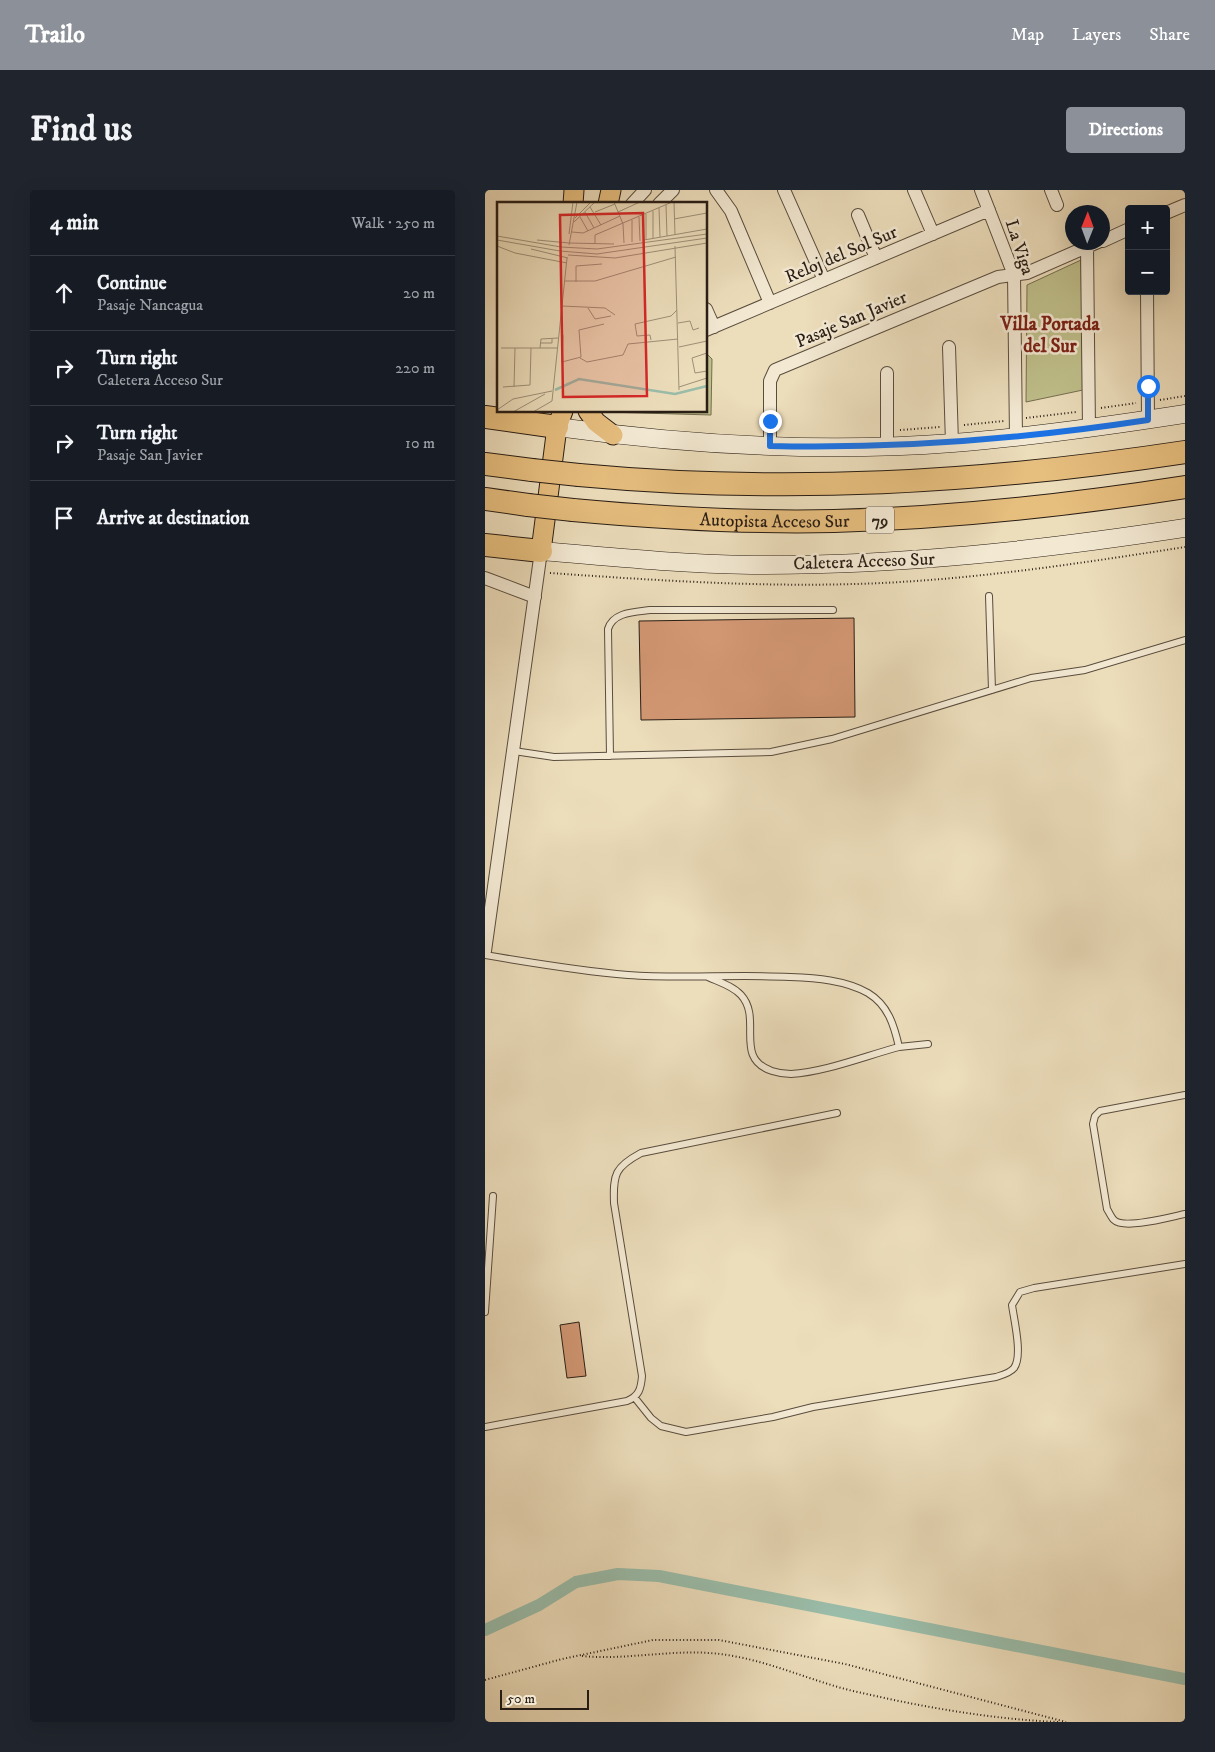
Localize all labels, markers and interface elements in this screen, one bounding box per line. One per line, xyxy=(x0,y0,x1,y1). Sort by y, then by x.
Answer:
text: Trailo xyxy=(25,20,85,50)
text: Map xyxy=(1011,24,1044,46)
text: Layers xyxy=(1072,24,1121,46)
text: Share xyxy=(1149,24,1190,46)
button: Directions xyxy=(1066,107,1185,153)
text: Find us xyxy=(30,108,132,152)
inset map xyxy=(497,202,707,412)
north arrow xyxy=(1065,205,1110,250)
map controls xyxy=(1125,205,1170,295)
button: + xyxy=(1125,205,1170,250)
text: 4 min xyxy=(50,210,99,236)
text: Walk · 250 m xyxy=(351,213,435,233)
street label: La Viga xyxy=(1000,217,1038,278)
street label: Reloj del Sol Sur xyxy=(782,221,901,288)
button: − xyxy=(1125,250,1170,295)
text: Continue xyxy=(97,272,167,295)
icon: ahead xyxy=(50,279,78,307)
text: 20 m xyxy=(403,283,435,303)
street label: Pasaje San Javier xyxy=(792,286,911,353)
text: Pasaje Nancagua xyxy=(97,295,203,315)
district label: Villa Portada del Sur xyxy=(1000,313,1100,358)
text: Turn right xyxy=(97,347,177,370)
icon: right xyxy=(50,354,78,382)
text: 220 m xyxy=(395,358,435,378)
text: Caletera Acceso Sur xyxy=(97,370,223,390)
route start xyxy=(1137,375,1160,398)
route end xyxy=(759,410,782,433)
text: Turn right xyxy=(97,422,177,445)
icon: right xyxy=(50,429,78,457)
text: 10 m xyxy=(405,433,435,453)
text: Pasaje San Javier xyxy=(97,445,203,465)
icon: arrive xyxy=(50,504,78,532)
road number: 79 xyxy=(866,506,894,534)
text: Arrive at destination xyxy=(97,507,249,530)
street label: Autopista Acceso Sur xyxy=(699,509,850,533)
street label: Caletera Acceso Sur xyxy=(793,549,936,575)
scale bar xyxy=(500,1687,589,1710)
text: 50 m xyxy=(507,1690,535,1708)

